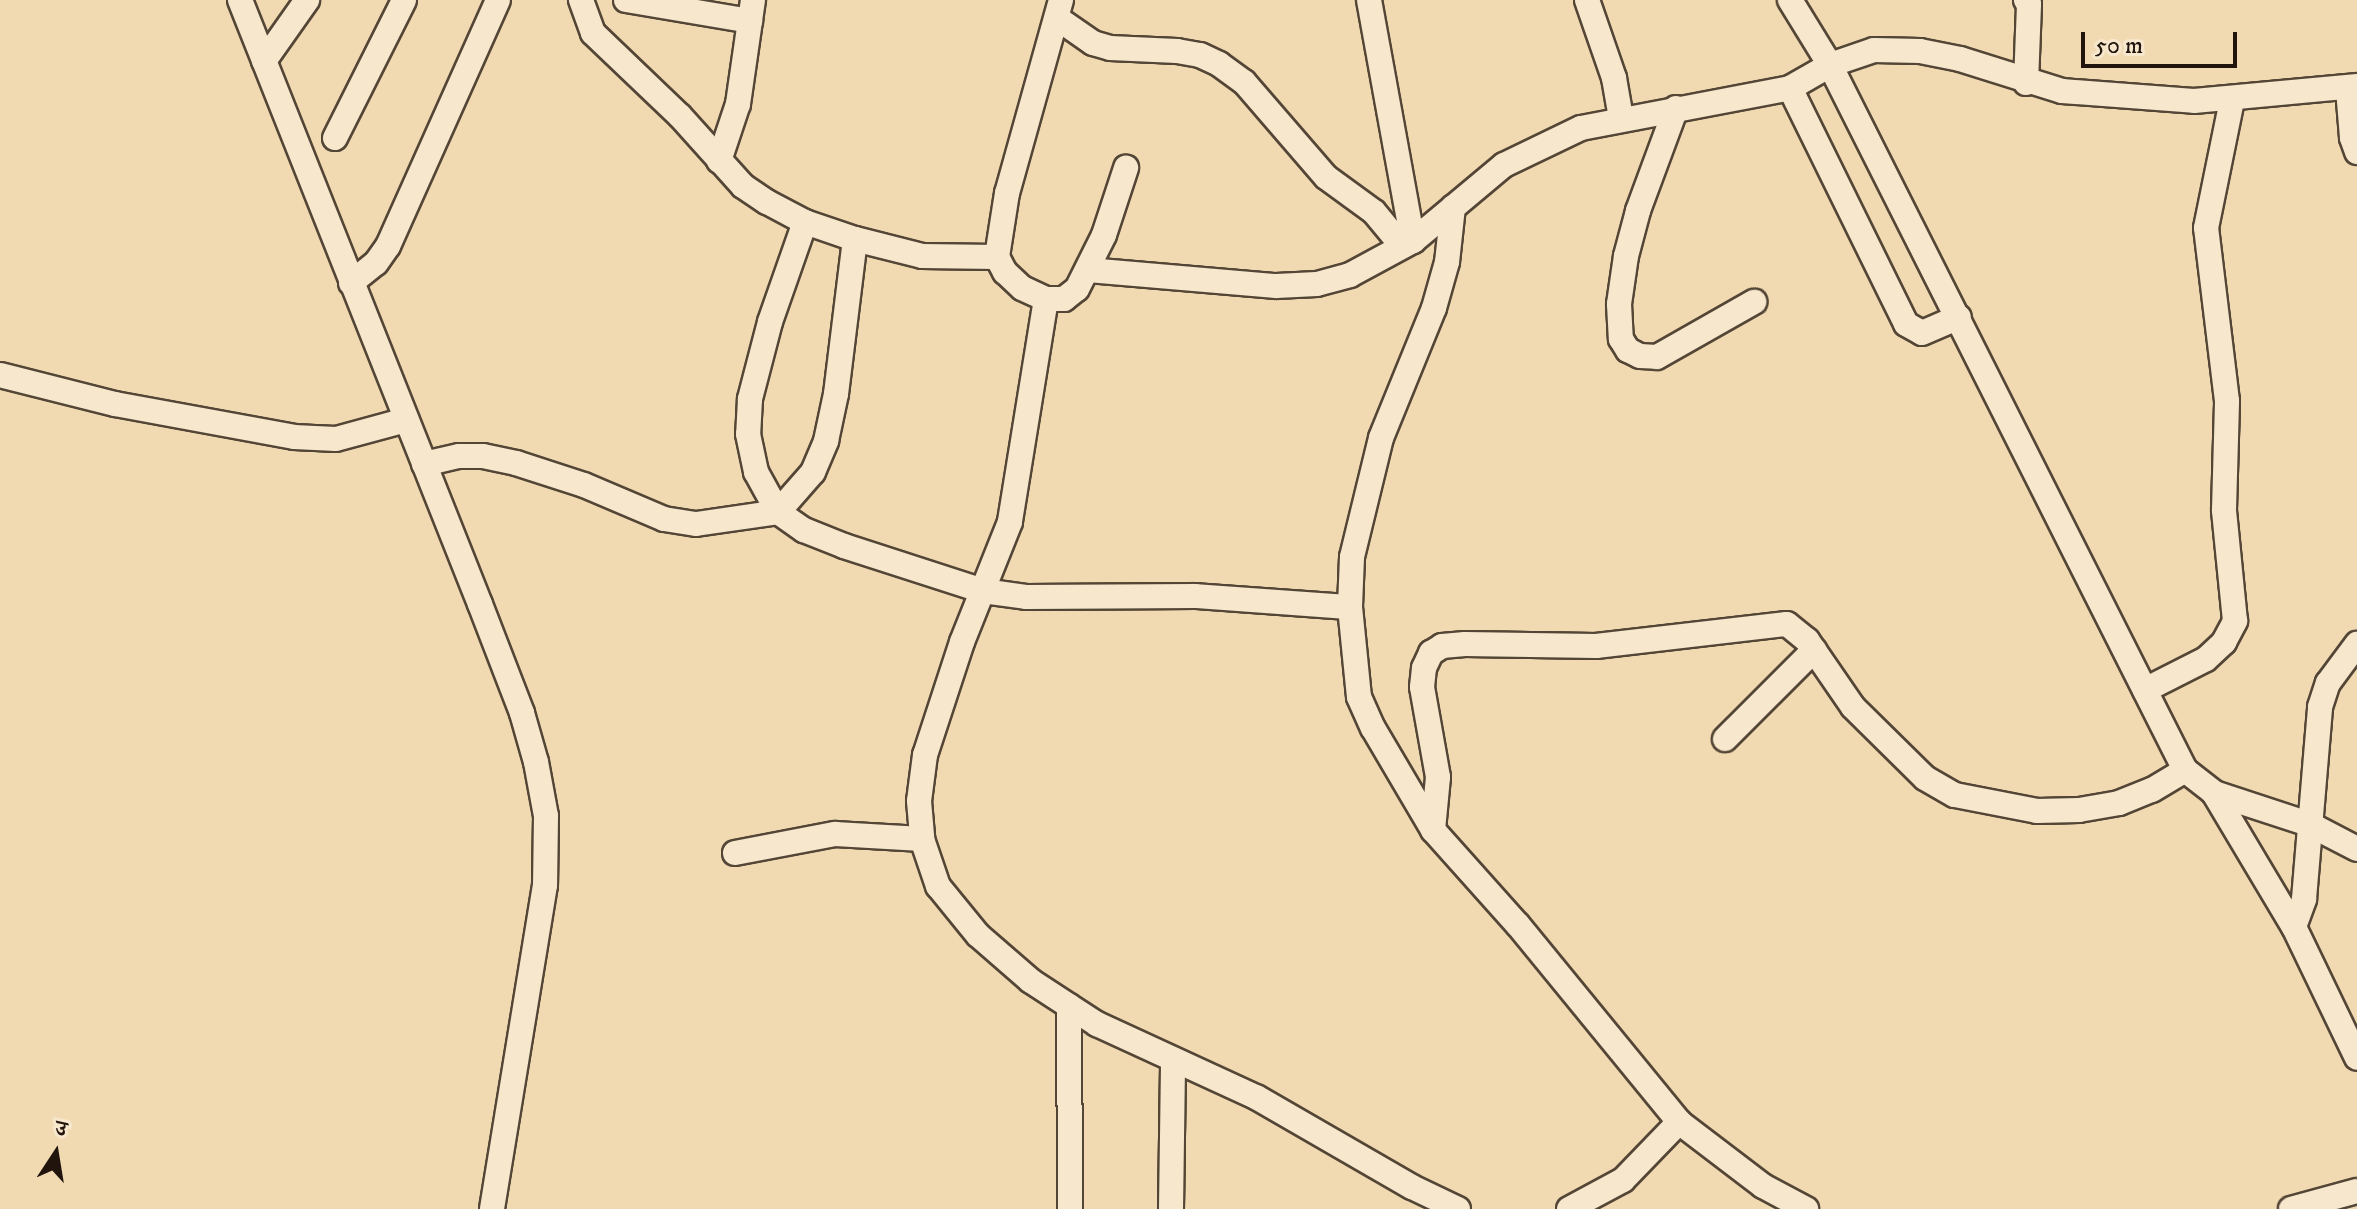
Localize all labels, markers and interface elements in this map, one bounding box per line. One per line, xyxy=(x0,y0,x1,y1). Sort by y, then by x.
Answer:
scale bar xyxy=(2085,16,2241,66)
text: 50 m xyxy=(2095,31,2143,61)
north arrow xyxy=(16,1113,96,1193)
text: उ xyxy=(53,1115,69,1143)

